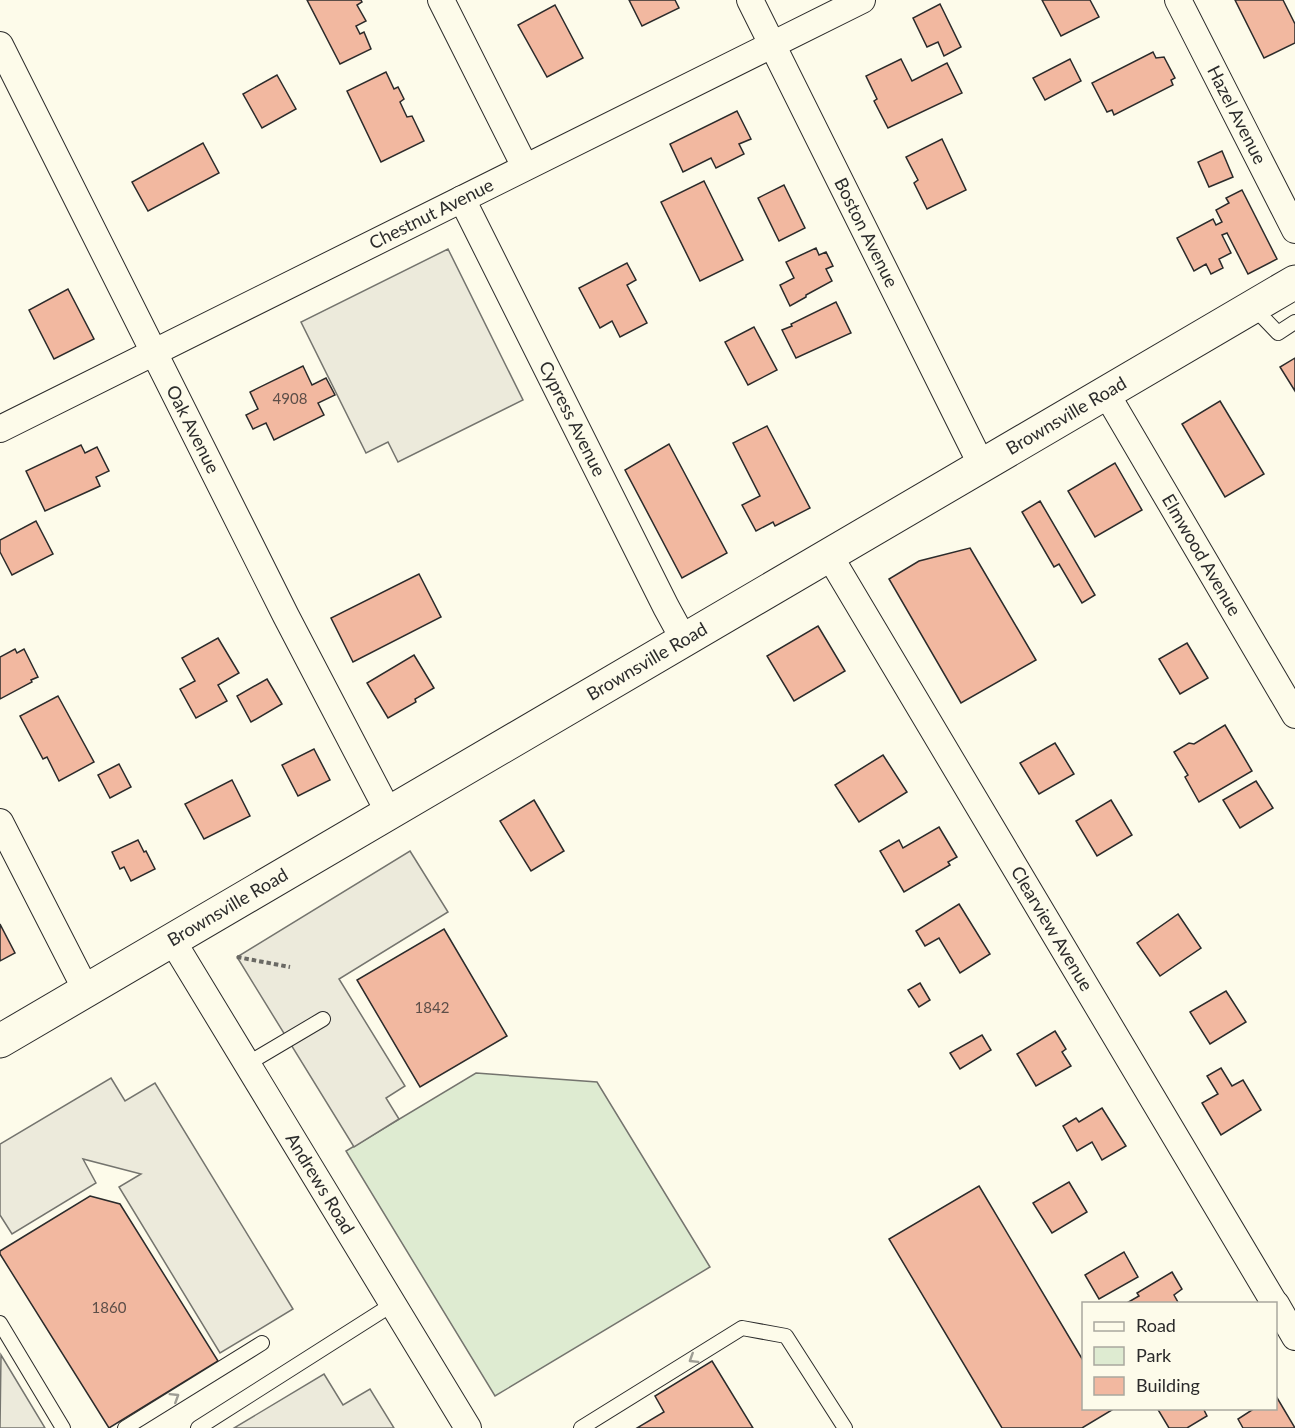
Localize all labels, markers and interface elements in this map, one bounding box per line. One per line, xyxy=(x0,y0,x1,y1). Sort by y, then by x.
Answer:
street label: Hazel Avenue xyxy=(1203,61,1272,168)
street label: Chestnut Avenue xyxy=(365,173,497,254)
street label: Boston Avenue xyxy=(830,174,903,291)
street label: Cypress Avenue xyxy=(535,357,611,480)
street label: Brownsville Road xyxy=(1002,371,1130,459)
street label: Oak Avenue xyxy=(162,381,225,477)
house number: 4908 xyxy=(273,389,307,407)
street label: Elmwood Avenue xyxy=(1158,490,1246,620)
street label: Brownsville Road xyxy=(582,617,711,705)
street label: Clearview Avenue xyxy=(1007,862,1098,995)
street label: Brownsville Road xyxy=(163,863,291,950)
house number: 1842 xyxy=(415,998,449,1016)
street label: Andrews Road xyxy=(282,1129,360,1238)
house number: 1860 xyxy=(92,1298,127,1316)
legend xyxy=(1082,1302,1277,1410)
text: Road xyxy=(1136,1314,1176,1336)
text: Park xyxy=(1136,1344,1172,1366)
one-way arrow xyxy=(689,1351,699,1363)
text: Building xyxy=(1136,1374,1200,1396)
one-way arrow xyxy=(169,1393,179,1405)

